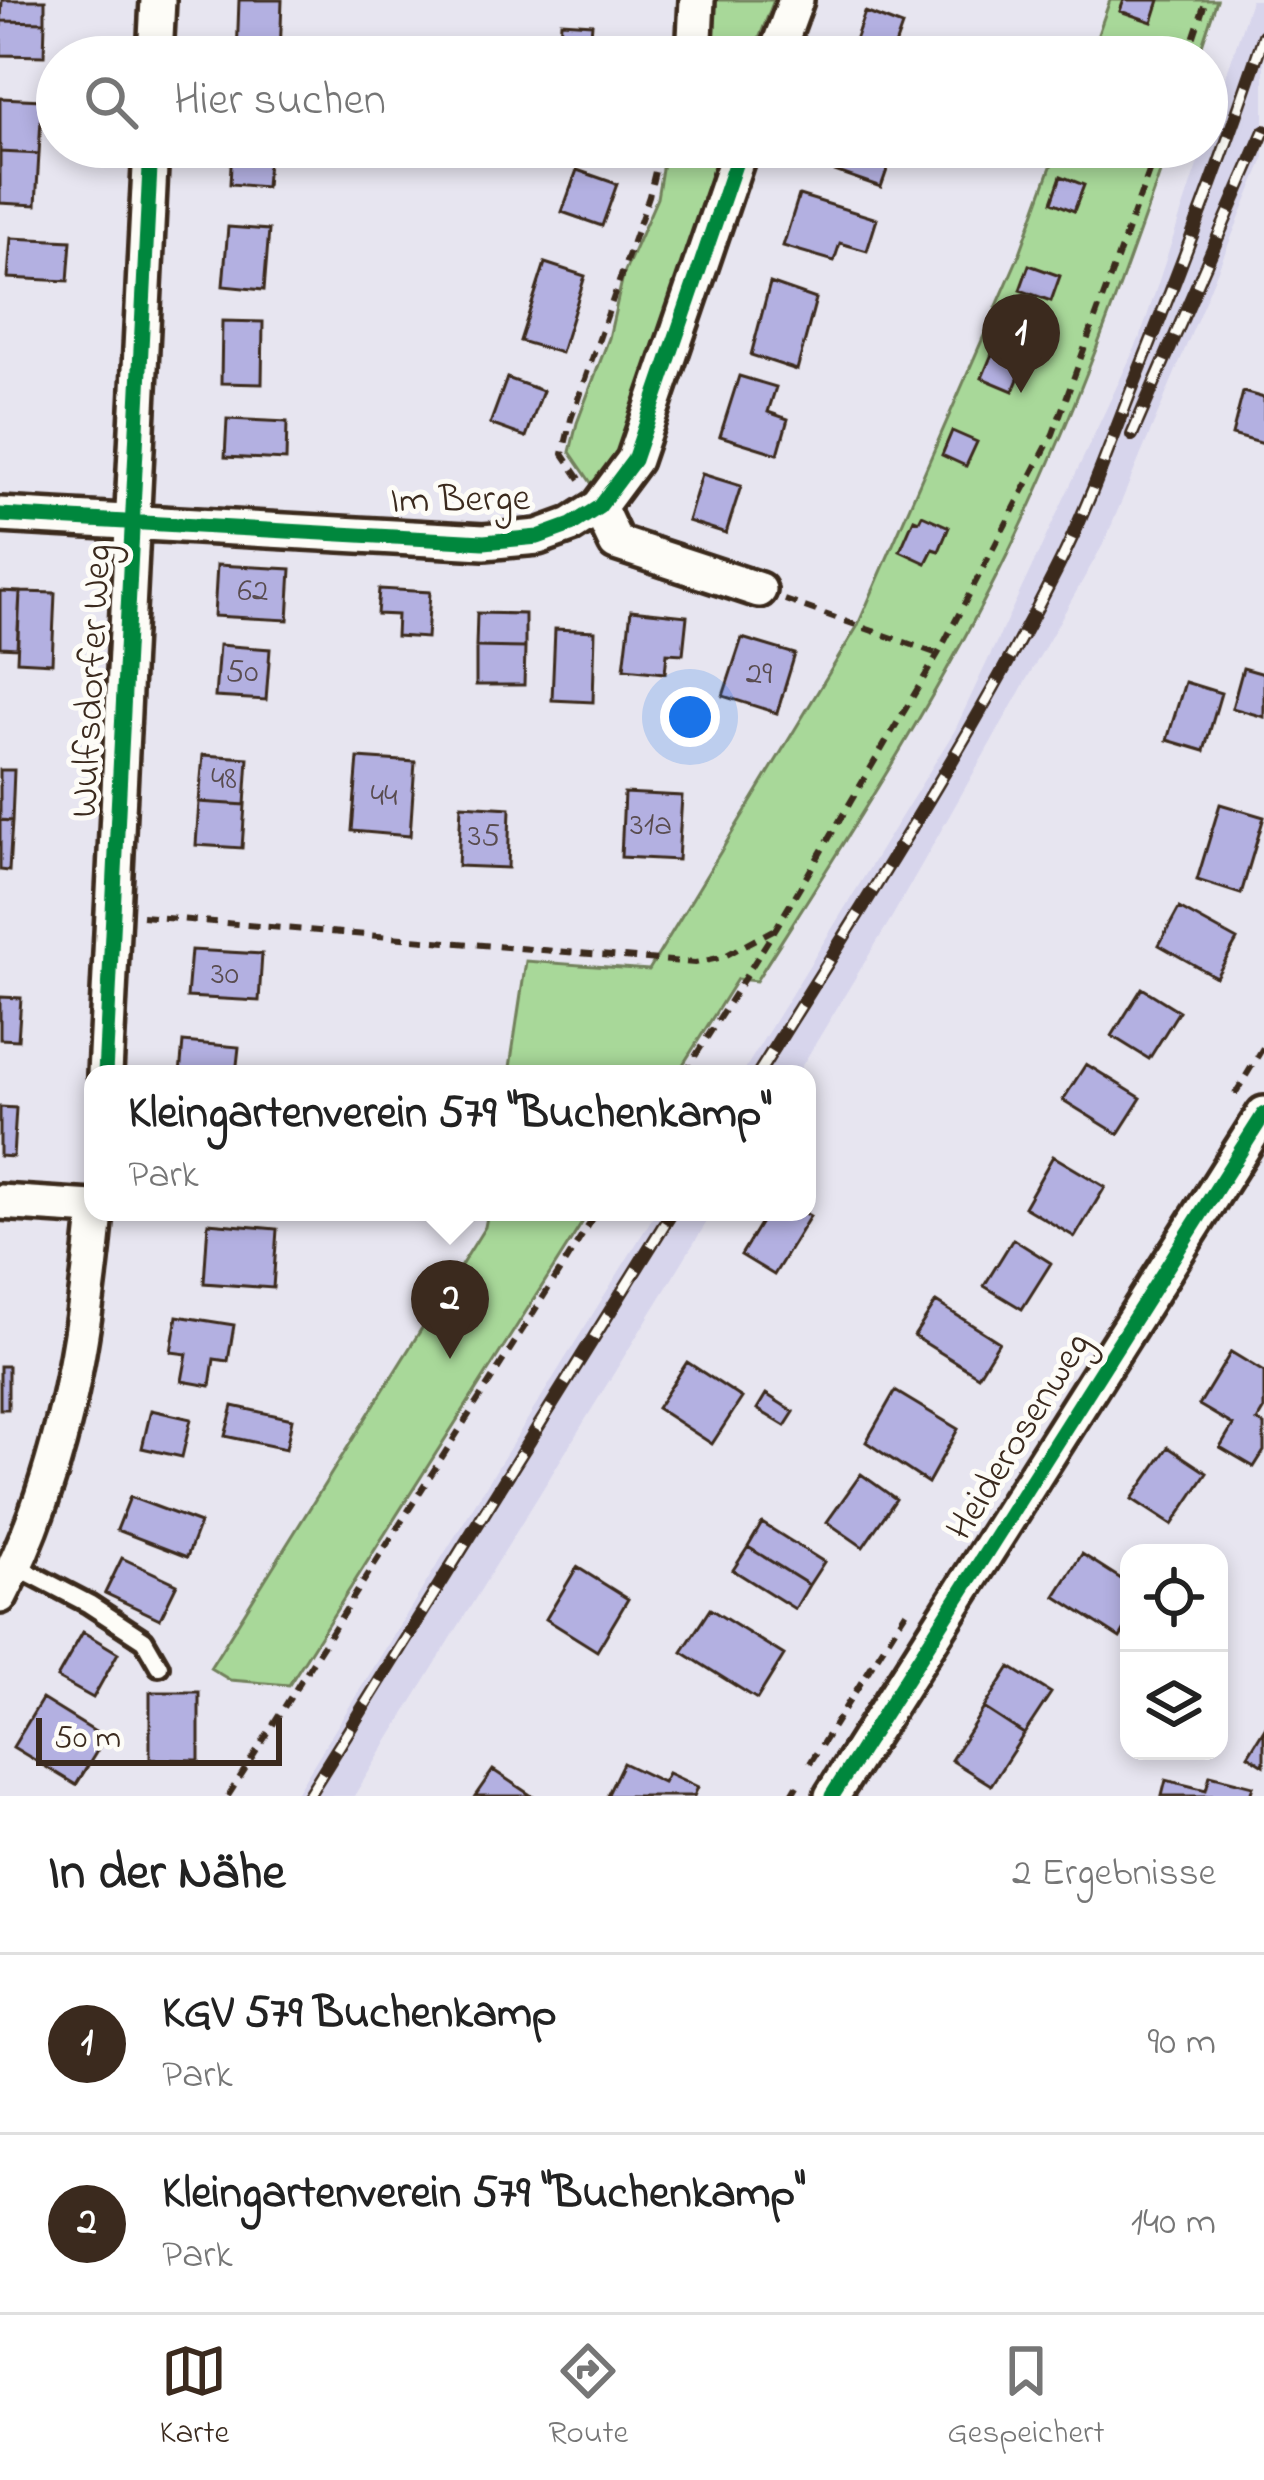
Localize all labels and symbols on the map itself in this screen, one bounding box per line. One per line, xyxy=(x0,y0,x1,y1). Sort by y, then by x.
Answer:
pin: 1 xyxy=(982,294,1060,393)
street label: Im Berge xyxy=(390,471,531,531)
street label: Wulfsdorfer Weg xyxy=(57,543,129,819)
house number: 62 xyxy=(238,568,268,616)
house number: 50 xyxy=(225,649,259,697)
house number: 29 xyxy=(746,651,772,699)
your location xyxy=(660,687,720,747)
house number: 48 xyxy=(211,756,237,804)
house number: 44 xyxy=(370,773,398,821)
house number: 31a xyxy=(630,802,672,850)
house number: 35 xyxy=(468,813,500,861)
house number: 30 xyxy=(211,951,239,999)
pin: 2 xyxy=(411,1260,489,1359)
street label: Heiderosenweg xyxy=(933,1322,1107,1552)
scale bar xyxy=(36,1712,282,1765)

